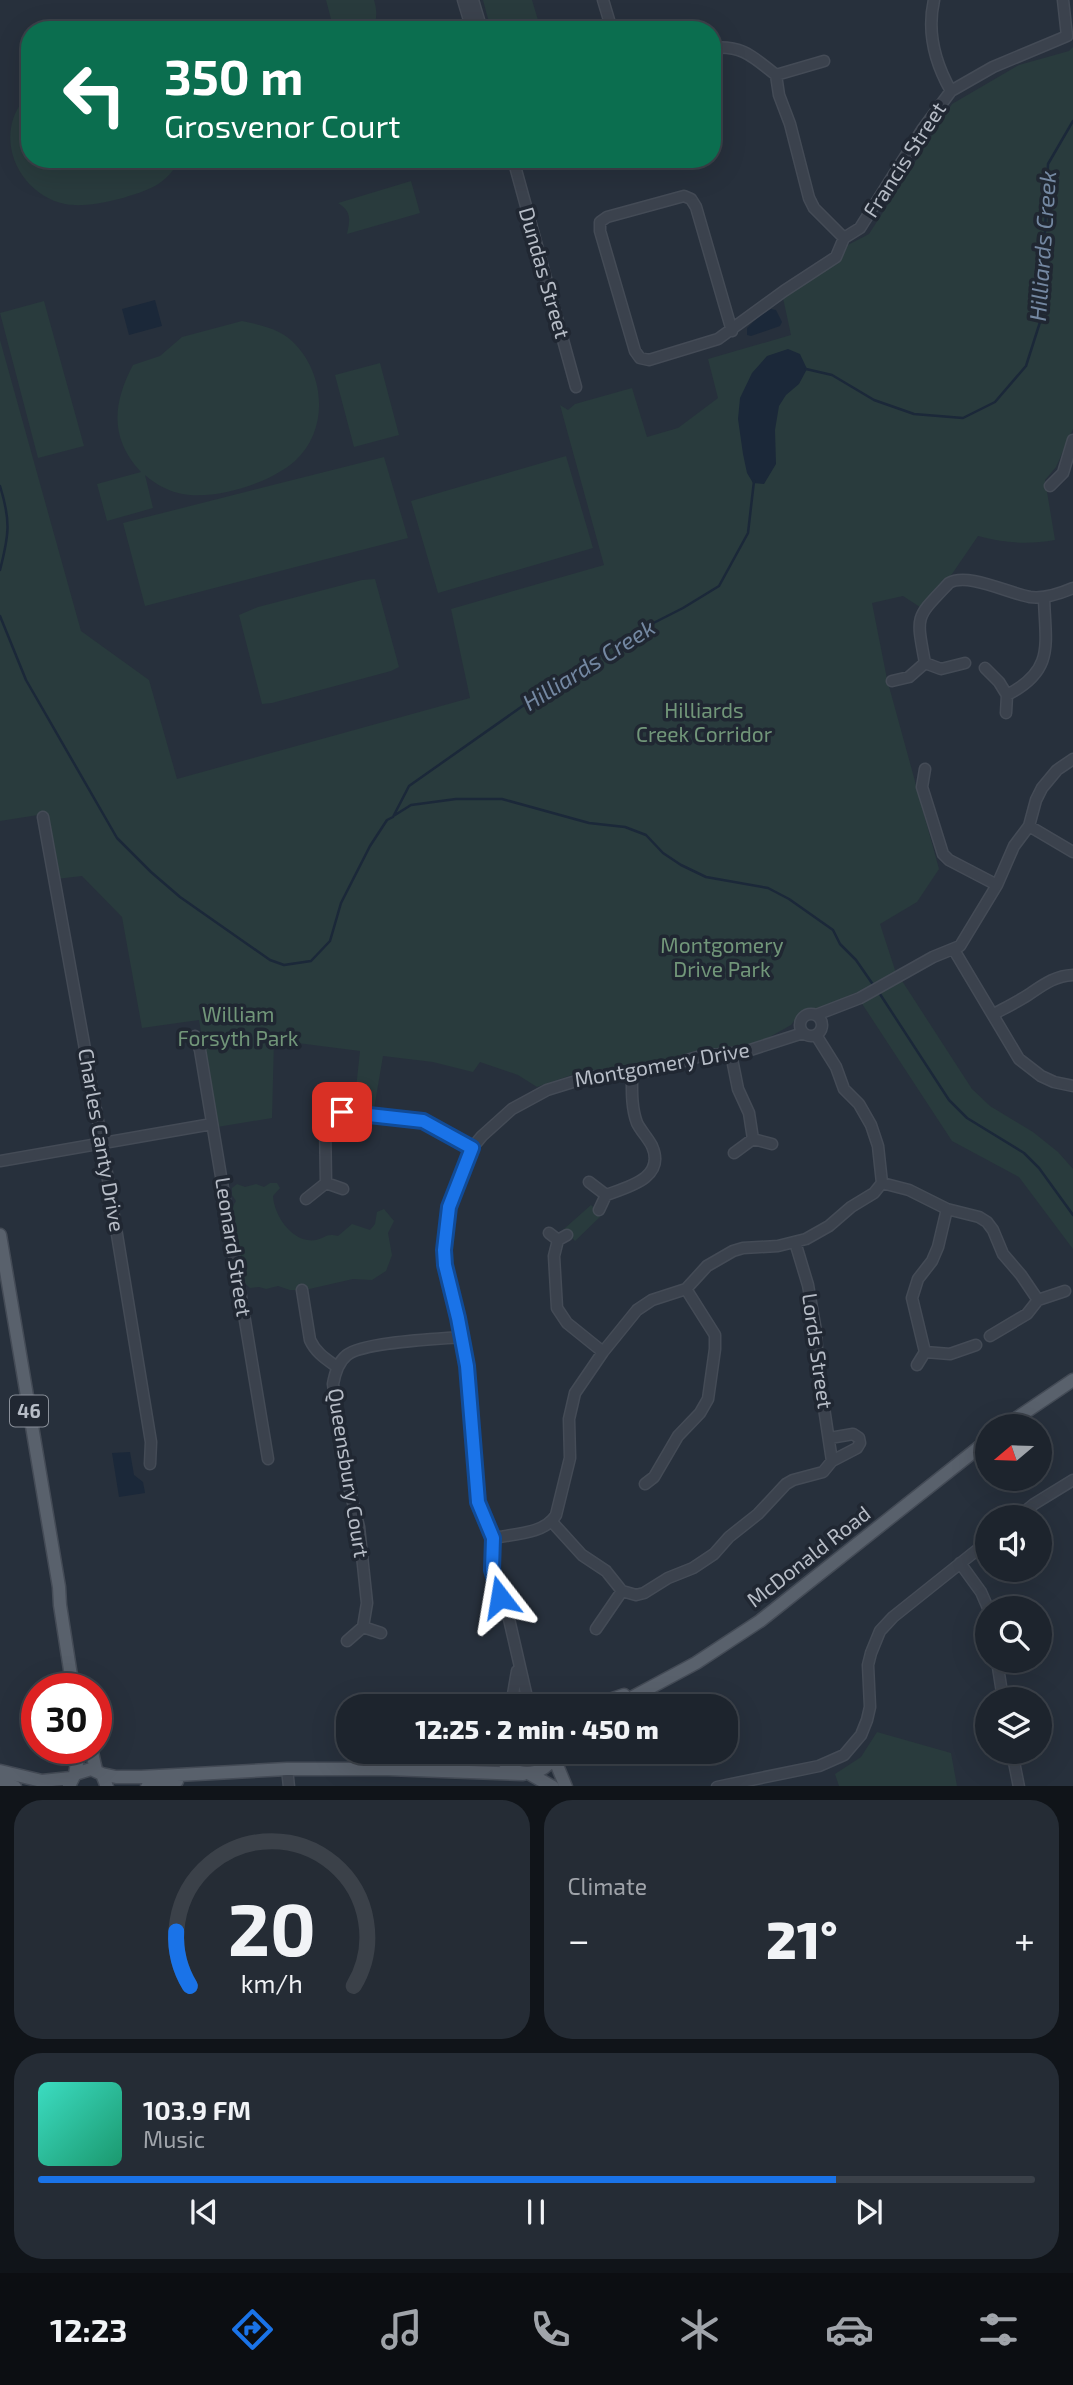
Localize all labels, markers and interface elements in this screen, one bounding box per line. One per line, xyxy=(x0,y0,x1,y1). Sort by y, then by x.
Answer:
text: 350 m xyxy=(164,46,304,105)
icon: left xyxy=(49,49,140,140)
street label: Francis Street xyxy=(857,97,950,221)
text: Grosvenor Court xyxy=(164,106,401,144)
water label: Hilliards Creek xyxy=(1023,170,1061,322)
street label: Dundas Street xyxy=(515,204,576,341)
water label: Hilliards Creek xyxy=(517,612,660,716)
park label: Hilliards Creek Corridor xyxy=(636,697,773,746)
park label: Montgomery Drive Park xyxy=(660,932,784,981)
park label: William Forsyth Park xyxy=(178,1001,299,1050)
street label: Montgomery Drive xyxy=(572,1036,751,1091)
street label: Charles Canty Drive xyxy=(74,1046,131,1233)
pin xyxy=(312,1082,372,1142)
icon: arrive xyxy=(323,1093,361,1131)
street label: Leonard Street xyxy=(211,1175,258,1318)
street label: Lords Street xyxy=(798,1291,839,1410)
street label: Queensbury Court xyxy=(323,1386,375,1560)
road number: 46 xyxy=(10,1396,48,1427)
north arrow xyxy=(975,1414,1052,1491)
map controls xyxy=(975,1414,1052,1764)
street label: McDonald Road xyxy=(741,1500,875,1612)
button: sound xyxy=(975,1505,1052,1582)
position arrow xyxy=(463,1560,537,1634)
button: search xyxy=(975,1596,1052,1673)
speed limit sign: 30 xyxy=(21,1673,112,1764)
button: layers xyxy=(975,1687,1052,1764)
text: 12:25 · 2 min · 450 m xyxy=(415,1713,659,1744)
text: Climate xyxy=(568,1872,647,1900)
text: 20 xyxy=(228,1883,316,1971)
text: 21° xyxy=(766,1907,838,1969)
text: − xyxy=(568,1916,590,1962)
text: + xyxy=(1014,1916,1035,1962)
text: km/h xyxy=(241,1967,303,1997)
text: 103.9 FM xyxy=(143,2094,251,2125)
text: Music xyxy=(143,2125,205,2153)
icon: previous xyxy=(185,2193,223,2231)
icon: pause xyxy=(517,2193,555,2231)
icon: next xyxy=(850,2193,888,2231)
icon: directions xyxy=(228,2305,277,2354)
icon: music xyxy=(377,2305,426,2354)
icon: phone xyxy=(526,2305,575,2354)
icon: climate xyxy=(675,2305,724,2354)
icon: car xyxy=(825,2305,874,2354)
icon: filters xyxy=(974,2305,1023,2354)
text: 12:23 xyxy=(50,2310,128,2348)

